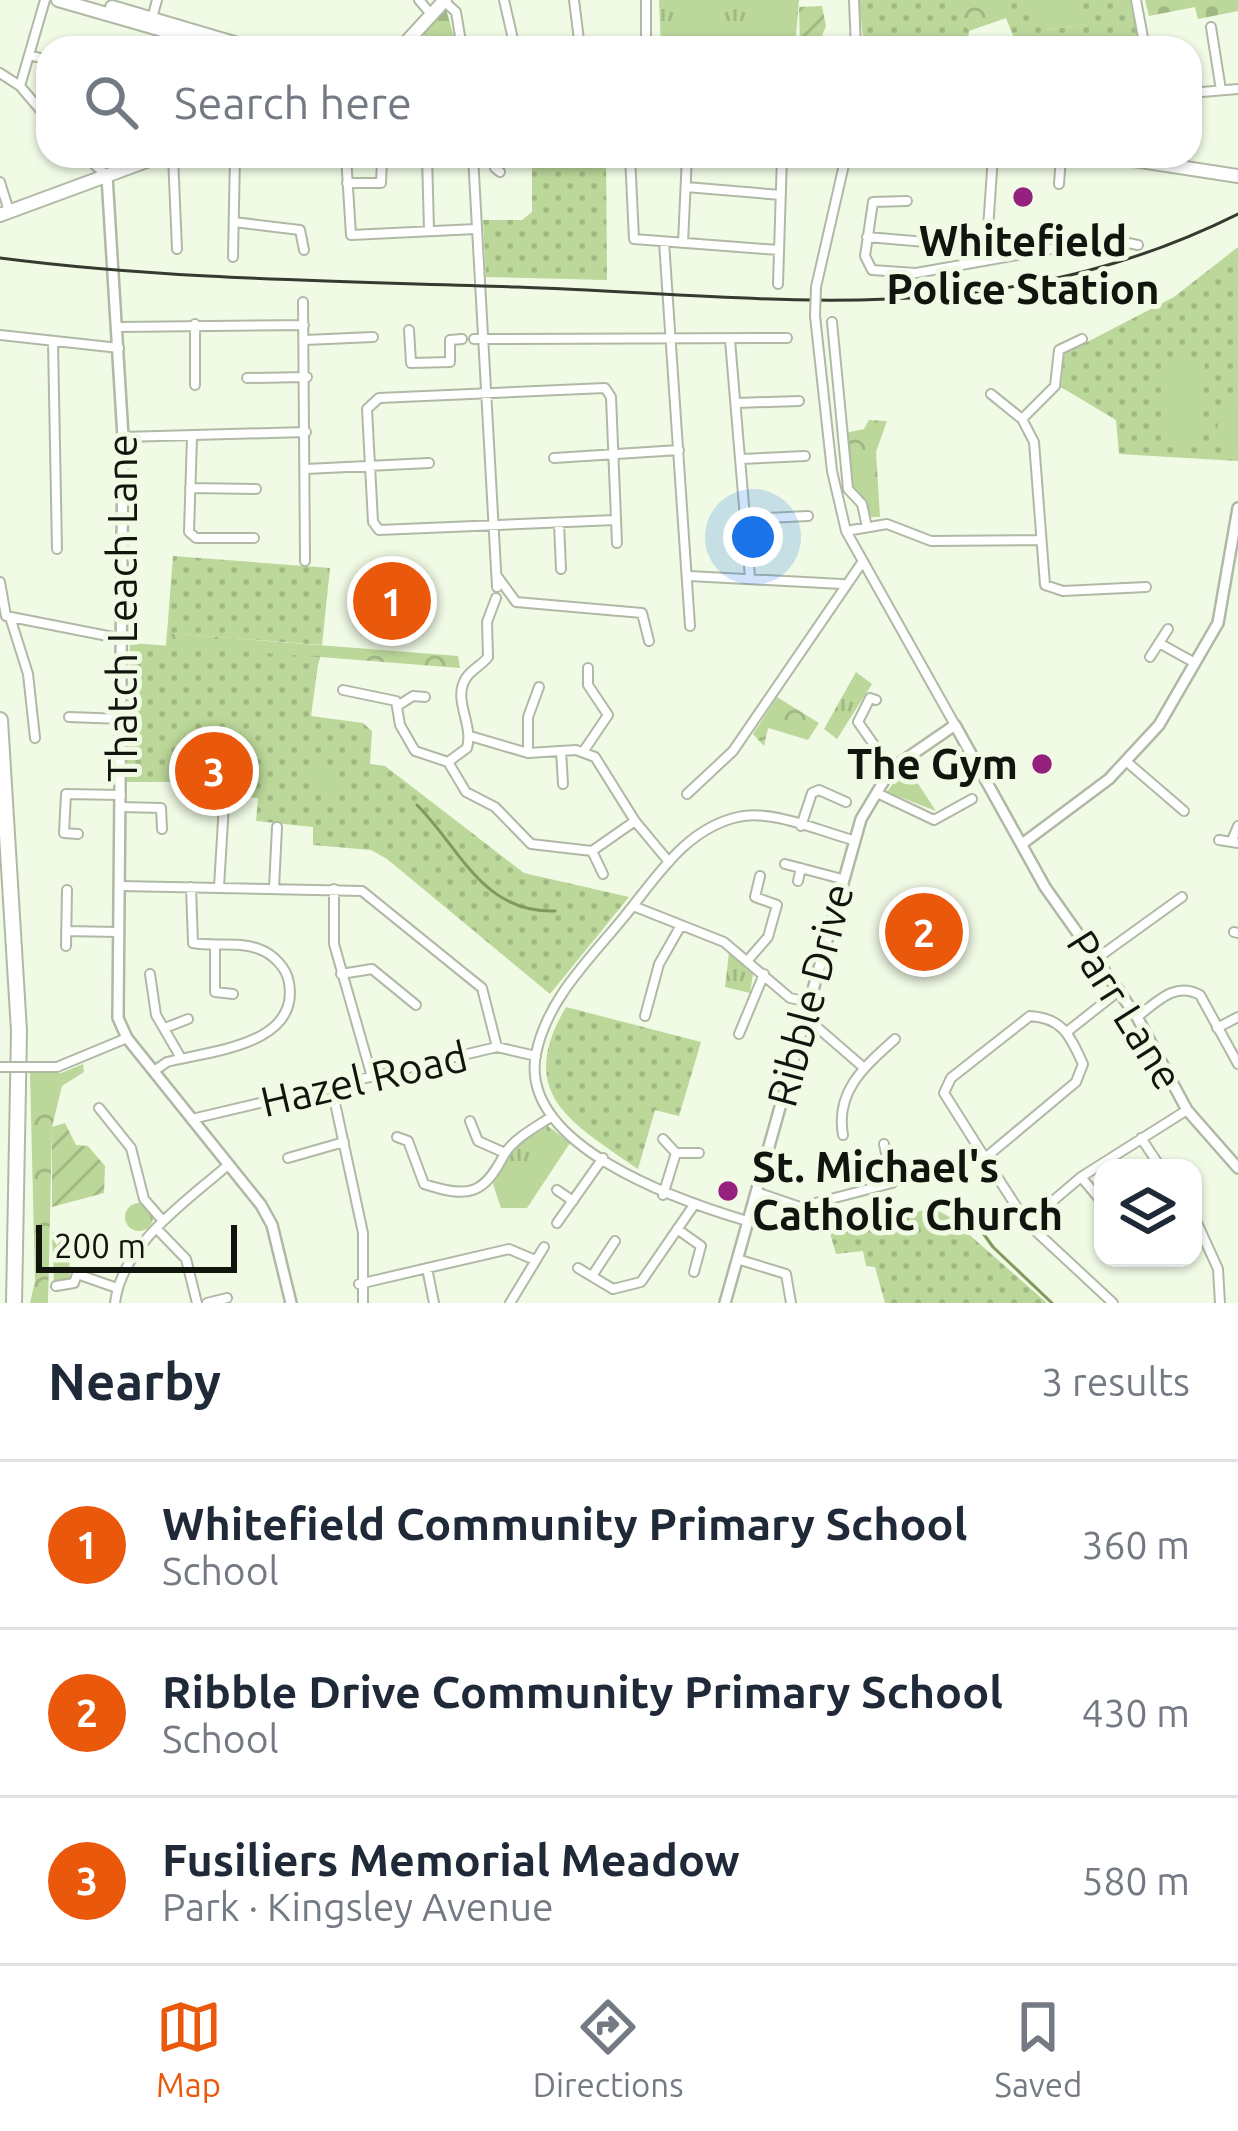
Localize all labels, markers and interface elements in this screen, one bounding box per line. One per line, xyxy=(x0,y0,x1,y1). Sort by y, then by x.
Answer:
search box xyxy=(36,36,1202,168)
icon: search xyxy=(78,69,144,135)
text: Search here xyxy=(174,77,412,128)
marker: Whitefield Police Station xyxy=(1010,184,1036,210)
place label: Whitefield Police Station xyxy=(886,217,1160,312)
street label: Thatch Leach Lane xyxy=(98,434,145,782)
your location xyxy=(723,507,783,567)
pin: 1 xyxy=(353,556,431,646)
pin: 3 xyxy=(175,726,253,816)
place label: The Gym xyxy=(847,740,1018,787)
marker: The Gym xyxy=(1029,751,1055,777)
street label: Ribble Drive xyxy=(757,878,862,1111)
pin: 2 xyxy=(885,887,963,977)
street label: Parr Lane xyxy=(1058,922,1193,1098)
street label: Hazel Road xyxy=(256,1032,472,1125)
place label: St. Michael's Catholic Church xyxy=(752,1143,1063,1238)
map controls xyxy=(1094,1159,1202,1267)
button: layers xyxy=(1094,1159,1202,1267)
marker: St. Michael's Catholic Church xyxy=(715,1178,741,1204)
scale bar xyxy=(36,1219,237,1272)
text: 200 m xyxy=(54,1227,146,1264)
text: Nearby xyxy=(48,1352,221,1410)
text: 3 results xyxy=(1041,1360,1190,1403)
text: Whitefield Community Primary School xyxy=(162,1498,967,1549)
text: 1 xyxy=(76,1523,98,1566)
text: 360 m xyxy=(1081,1523,1190,1566)
text: School xyxy=(162,1549,279,1592)
text: Ribble Drive Community Primary School xyxy=(162,1666,1003,1717)
text: 2 xyxy=(76,1691,98,1734)
text: 430 m xyxy=(1081,1691,1190,1734)
text: School xyxy=(162,1717,279,1760)
text: Fusiliers Memorial Meadow xyxy=(162,1834,740,1885)
text: 3 xyxy=(76,1859,98,1902)
text: 580 m xyxy=(1081,1859,1190,1902)
text: Park · Kingsley Avenue xyxy=(162,1885,553,1928)
tab: Map xyxy=(156,1994,222,2103)
tab: Directions xyxy=(533,1994,683,2103)
tab: Saved xyxy=(995,1994,1082,2103)

